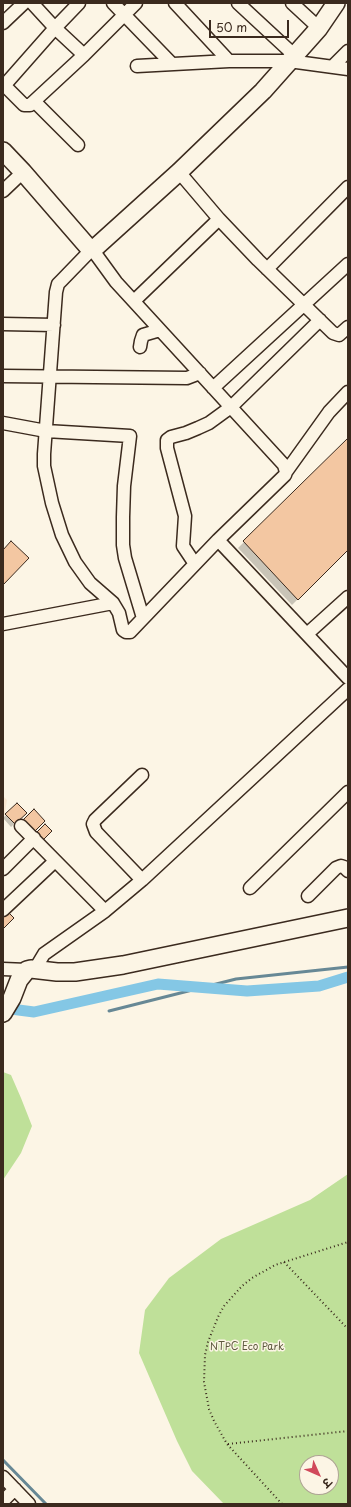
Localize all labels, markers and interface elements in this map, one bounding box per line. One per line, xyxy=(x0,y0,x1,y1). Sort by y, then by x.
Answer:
scale bar xyxy=(211,12,291,38)
text: 50 m xyxy=(216,18,247,36)
park label: NTPC Eco Park xyxy=(210,1341,284,1353)
north arrow xyxy=(299,1455,339,1495)
text: उ xyxy=(319,1475,336,1492)

